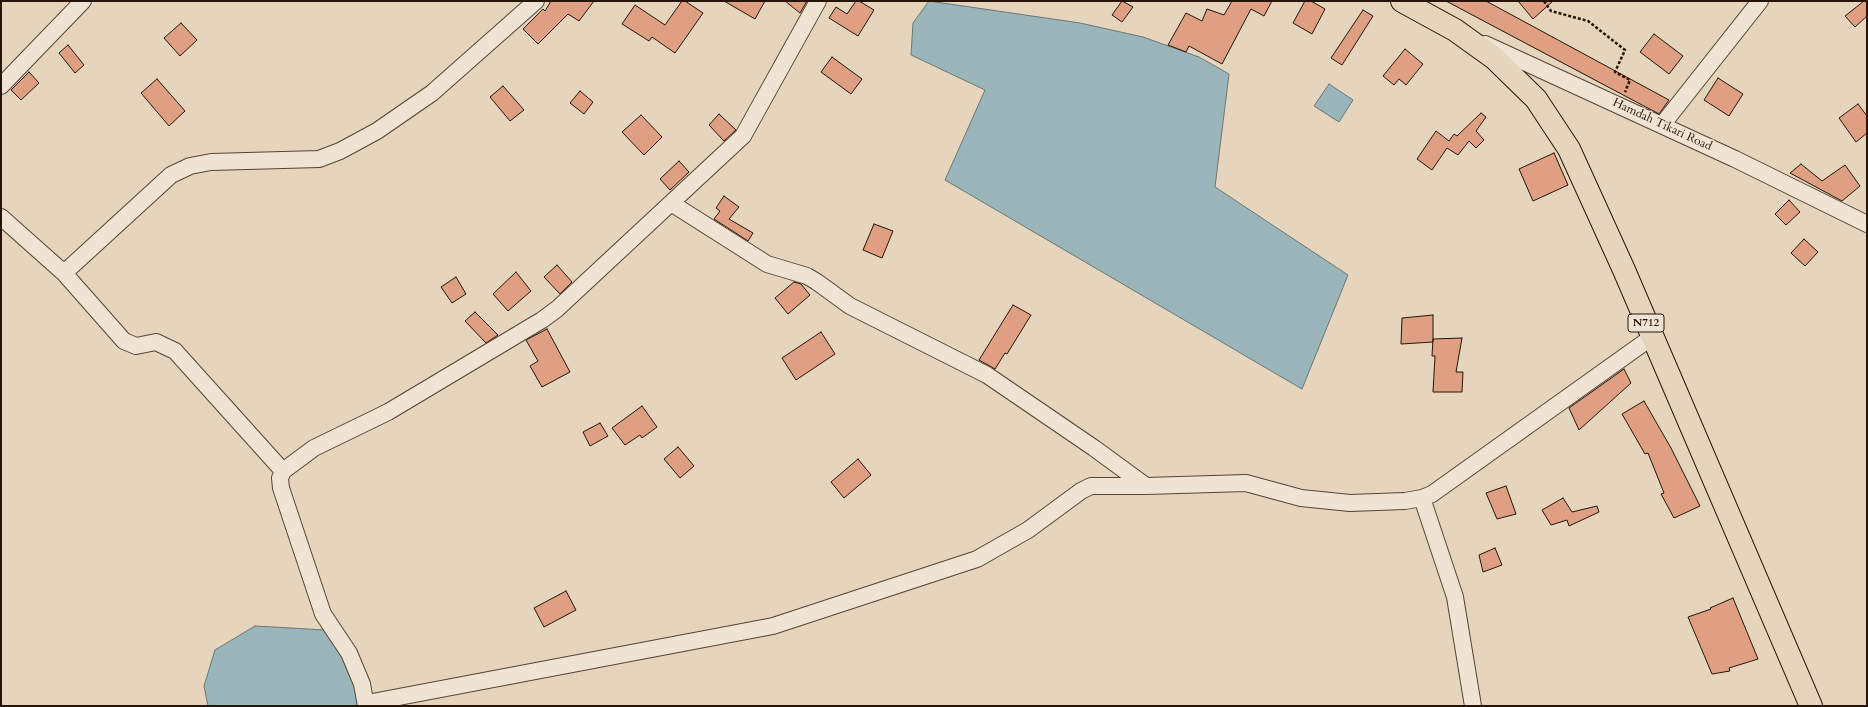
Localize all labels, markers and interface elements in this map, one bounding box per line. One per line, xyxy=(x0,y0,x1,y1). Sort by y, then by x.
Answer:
street label: Hamdah Tikari Road xyxy=(1610,96,1714,154)
road number: N712 xyxy=(1628,314,1664,332)

